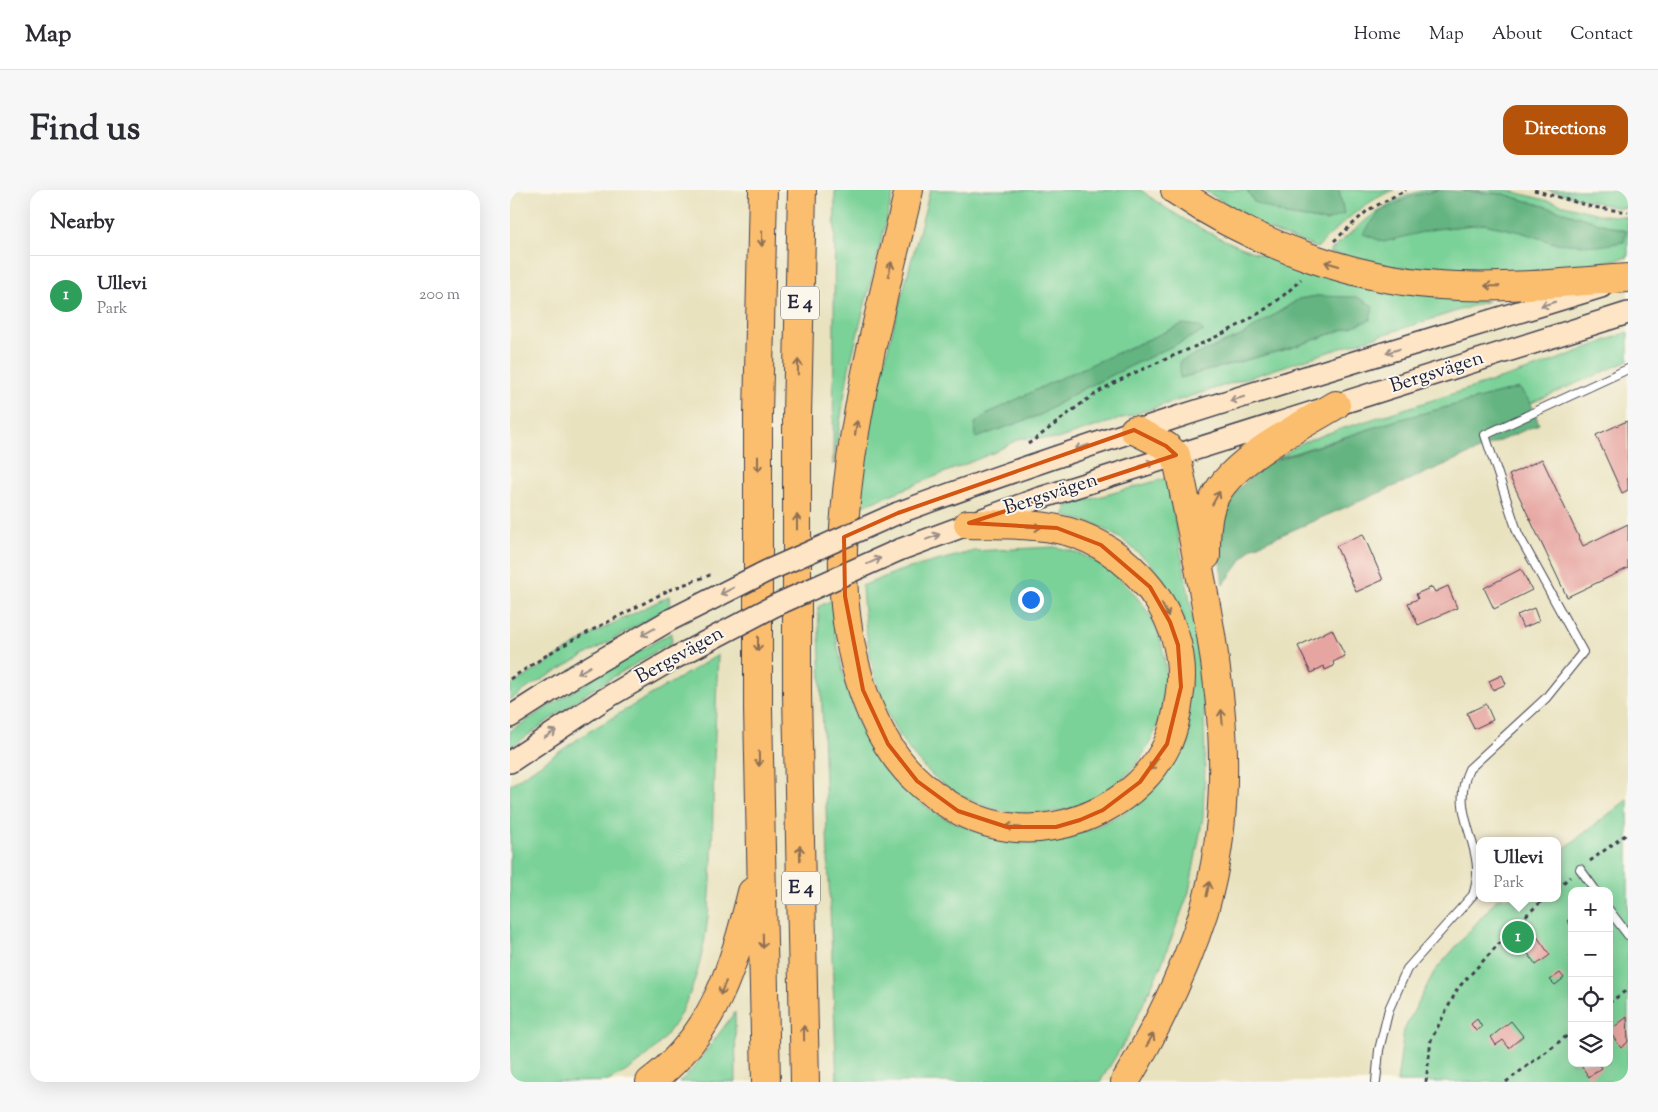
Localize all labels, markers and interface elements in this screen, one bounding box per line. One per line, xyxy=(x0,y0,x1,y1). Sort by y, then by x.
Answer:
text: Map xyxy=(25,18,71,52)
text: Home xyxy=(1354,22,1401,48)
text: Map xyxy=(1429,22,1464,48)
text: About xyxy=(1492,22,1542,48)
text: Contact xyxy=(1570,22,1633,48)
text: Find us xyxy=(30,105,140,156)
button: Directions xyxy=(1503,105,1628,155)
text: Nearby xyxy=(50,208,115,238)
one-way arrow xyxy=(757,230,767,246)
one-way arrow xyxy=(1324,258,1340,268)
one-way arrow xyxy=(886,261,895,277)
text: Ullevi xyxy=(97,271,147,298)
one-way arrow xyxy=(1484,281,1500,291)
text: 1 xyxy=(63,284,69,307)
text: 200 m xyxy=(419,284,460,307)
road number: E 4 xyxy=(781,286,819,320)
text: Park xyxy=(97,298,128,321)
one-way arrow xyxy=(1540,299,1556,309)
street label: Bergsvägen xyxy=(1386,344,1488,402)
one-way arrow xyxy=(1385,347,1401,357)
one-way arrow xyxy=(794,359,803,375)
one-way arrow xyxy=(1229,394,1245,404)
one-way arrow xyxy=(851,420,861,436)
one-way arrow xyxy=(1075,443,1090,452)
one-way arrow xyxy=(753,456,763,472)
one-way arrow xyxy=(1138,459,1154,469)
street label: Bergsvägen xyxy=(1000,466,1102,524)
one-way arrow xyxy=(1211,490,1221,505)
one-way arrow xyxy=(792,515,802,531)
one-way arrow xyxy=(1025,522,1041,531)
one-way arrow xyxy=(925,532,940,541)
one-way arrow xyxy=(866,556,881,566)
one-way arrow xyxy=(719,586,734,596)
your location xyxy=(1018,587,1044,613)
one-way arrow xyxy=(1160,602,1170,617)
street label: Bergsvägen xyxy=(630,620,730,692)
one-way arrow xyxy=(642,628,656,638)
one-way arrow xyxy=(753,636,763,652)
one-way arrow xyxy=(578,665,592,675)
one-way arrow xyxy=(1217,709,1226,725)
one-way arrow xyxy=(543,729,557,740)
one-way arrow xyxy=(755,751,764,767)
one-way arrow xyxy=(1149,757,1159,771)
one-way arrow xyxy=(1005,823,1021,832)
popup xyxy=(1476,837,1561,902)
text: Ullevi xyxy=(1494,845,1543,872)
one-way arrow xyxy=(795,846,805,862)
road number: E 4 xyxy=(782,871,820,904)
text: Park xyxy=(1494,872,1524,895)
one-way arrow xyxy=(1204,882,1214,898)
map controls xyxy=(1568,887,1613,1067)
button: + xyxy=(1568,887,1613,932)
pin: 1 xyxy=(1502,918,1534,956)
one-way arrow xyxy=(758,932,768,949)
button: − xyxy=(1568,932,1613,977)
button: locate xyxy=(1568,977,1613,1022)
one-way arrow xyxy=(717,980,726,995)
button: layers xyxy=(1568,1022,1613,1067)
one-way arrow xyxy=(799,1026,809,1042)
one-way arrow xyxy=(1145,1034,1155,1048)

